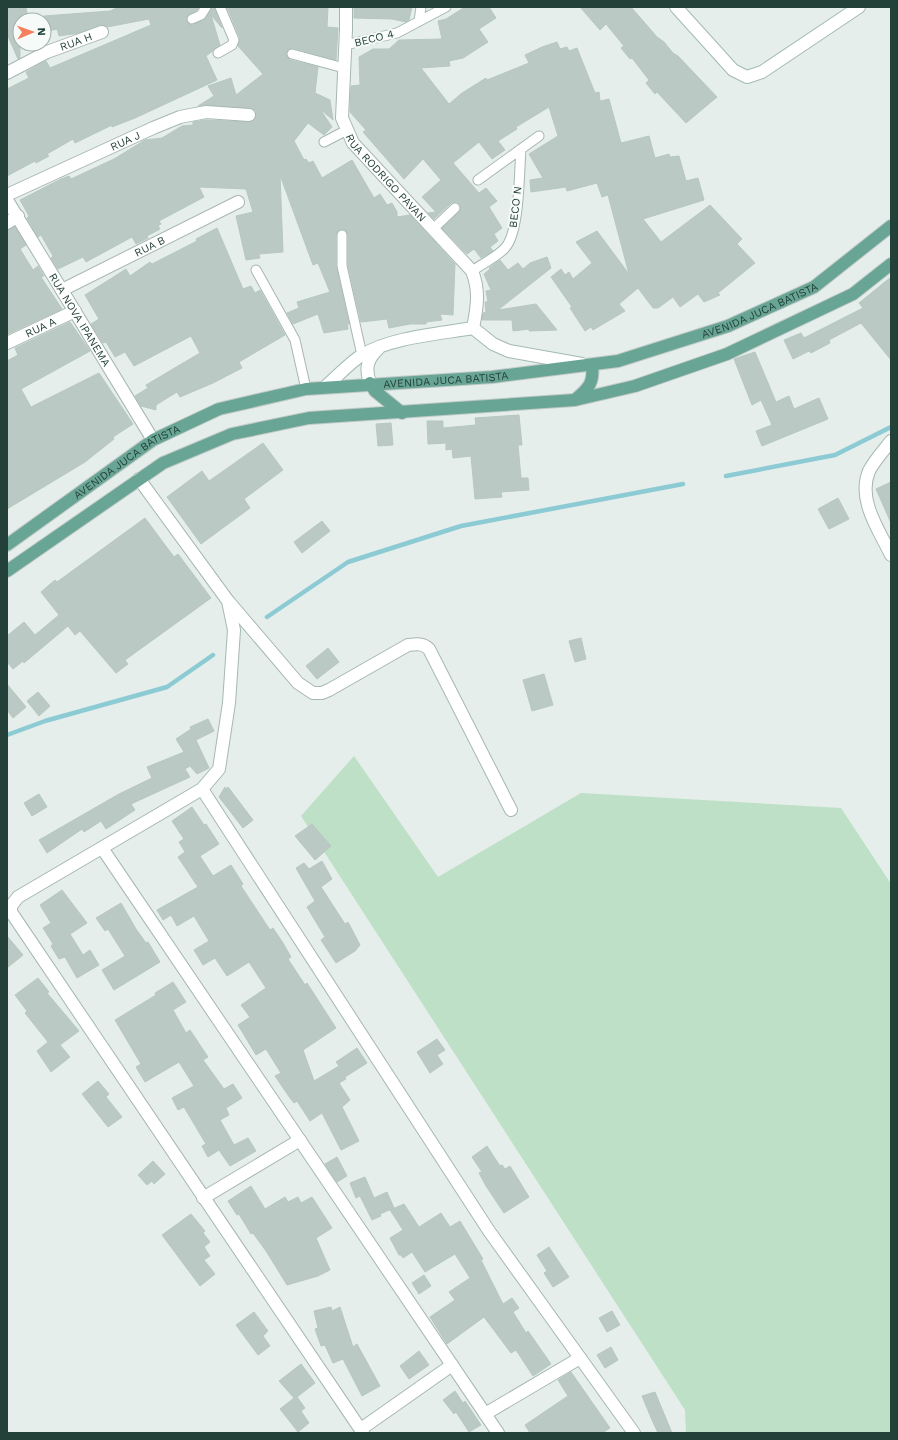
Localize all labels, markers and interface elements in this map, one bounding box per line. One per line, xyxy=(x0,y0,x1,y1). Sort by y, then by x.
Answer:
north arrow xyxy=(12,12,52,52)
text: N xyxy=(35,27,48,36)
street label: BECO 4 xyxy=(353,27,395,50)
street label: RUA H xyxy=(58,30,94,54)
street label: RUA J xyxy=(108,129,142,154)
street label: RUA RODRIGO PAVAN xyxy=(343,132,429,224)
street label: BECO N xyxy=(507,186,524,229)
street label: RUA B xyxy=(132,234,167,260)
street label: RUA NOVA IPANEMA xyxy=(46,271,113,369)
street label: AVENIDA JUCA BATISTA xyxy=(700,280,820,341)
street label: RUA A xyxy=(23,315,58,340)
street label: AVENIDA JUCA BATISTA xyxy=(383,369,509,391)
street label: AVENIDA JUCA BATISTA xyxy=(71,422,182,502)

